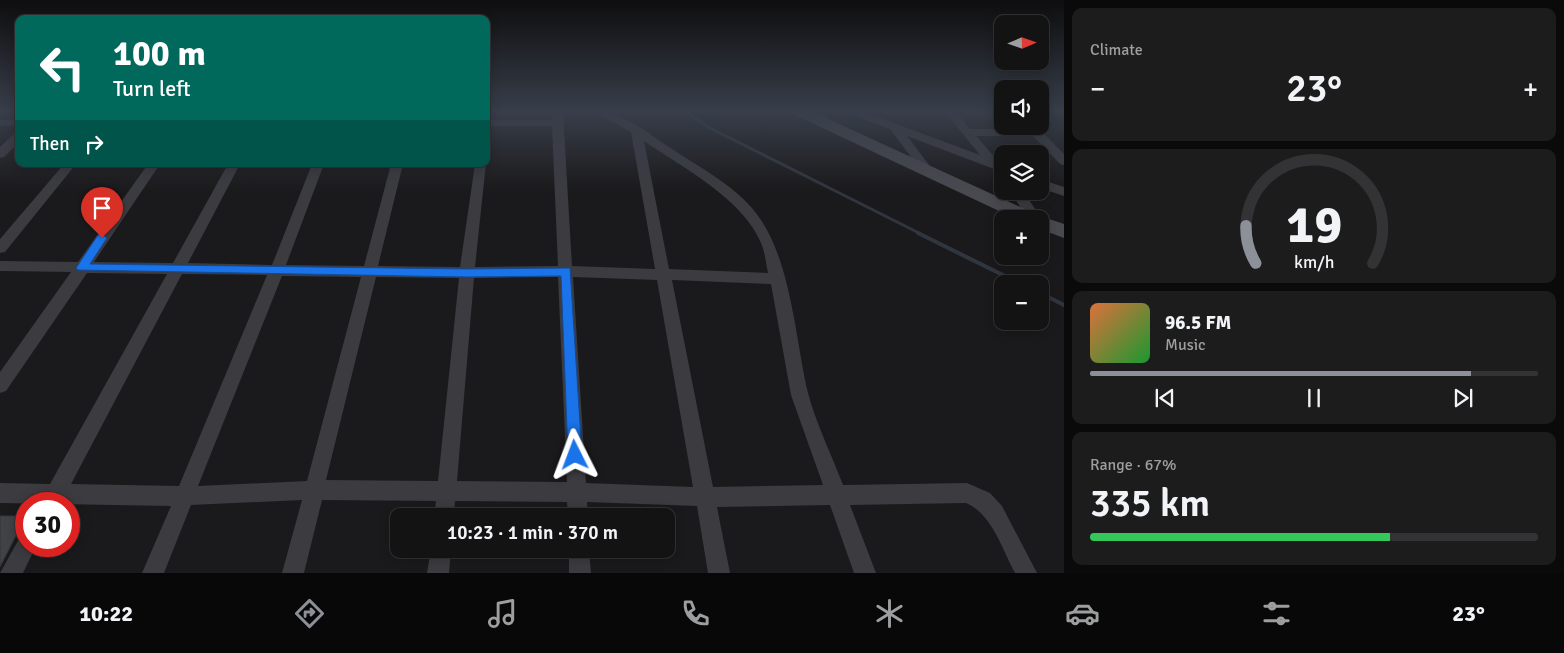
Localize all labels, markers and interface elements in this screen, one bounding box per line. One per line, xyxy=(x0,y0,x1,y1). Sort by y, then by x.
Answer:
north arrow xyxy=(994,15,1049,70)
map controls xyxy=(994,15,1049,330)
text: 100 m xyxy=(113,32,206,75)
icon: left xyxy=(30,35,95,100)
text: Climate xyxy=(1090,40,1143,60)
text: 23° xyxy=(1286,65,1342,112)
text: − xyxy=(1090,72,1105,106)
text: + xyxy=(1523,72,1538,106)
text: Turn left xyxy=(113,75,191,102)
button: sound xyxy=(994,80,1049,135)
icon: right xyxy=(80,130,108,158)
text: Then xyxy=(30,132,70,156)
button: layers xyxy=(994,145,1049,200)
pin xyxy=(81,187,123,238)
text: 19 xyxy=(1286,193,1342,257)
icon: arrive xyxy=(88,194,116,222)
button: + xyxy=(994,210,1049,265)
text: km/h xyxy=(1294,251,1334,273)
button: − xyxy=(994,275,1049,330)
text: 96.5 FM xyxy=(1165,311,1231,335)
text: Music xyxy=(1165,335,1206,355)
icon: previous xyxy=(1151,384,1179,412)
icon: pause xyxy=(1300,384,1328,412)
icon: next xyxy=(1449,384,1477,412)
position arrow xyxy=(548,428,600,480)
text: Range · 67% xyxy=(1090,455,1176,475)
text: 335 km xyxy=(1090,480,1210,527)
speed limit sign: 30 xyxy=(15,492,80,557)
text: 10:23 · 1 min · 370 m xyxy=(447,521,618,545)
icon: directions xyxy=(292,596,327,631)
icon: music xyxy=(485,596,520,631)
icon: phone xyxy=(678,596,713,631)
icon: climate xyxy=(872,596,907,631)
icon: car xyxy=(1065,596,1100,631)
icon: filters xyxy=(1259,596,1294,631)
text: 10:22 xyxy=(79,600,133,627)
text: 23° xyxy=(1452,600,1485,627)

